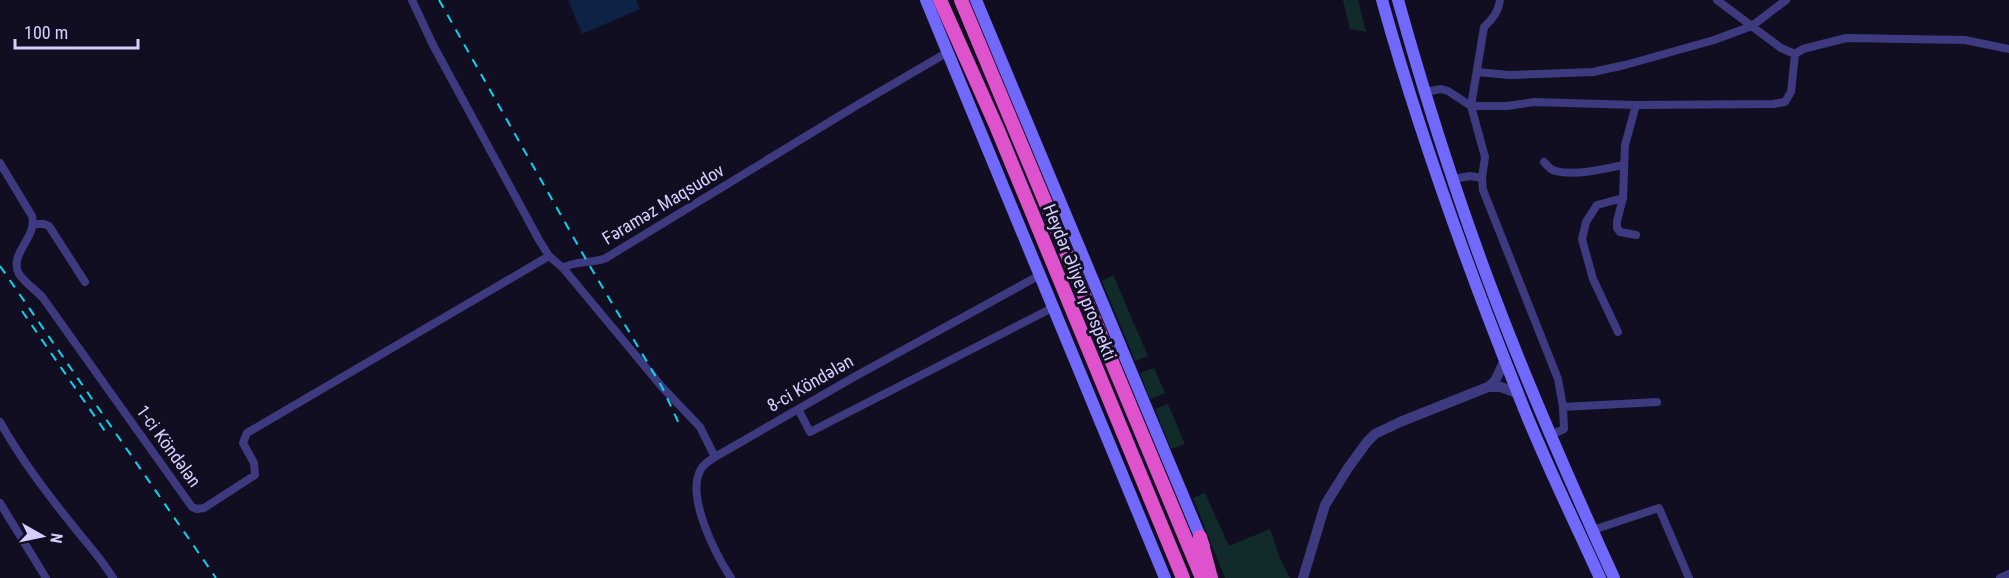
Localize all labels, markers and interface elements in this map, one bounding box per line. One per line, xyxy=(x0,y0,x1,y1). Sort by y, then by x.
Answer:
scale bar xyxy=(15,12,138,50)
text: 100 m xyxy=(24,22,68,43)
street label: Fəraməz Maqsudov xyxy=(598,159,728,249)
street label: Heydər Əliyev prospekti xyxy=(1039,201,1121,363)
street label: 8-ci Köndələn xyxy=(763,350,857,416)
street label: 1-ci Köndələn xyxy=(132,401,206,491)
north arrow xyxy=(12,506,72,566)
text: N xyxy=(46,532,66,545)

